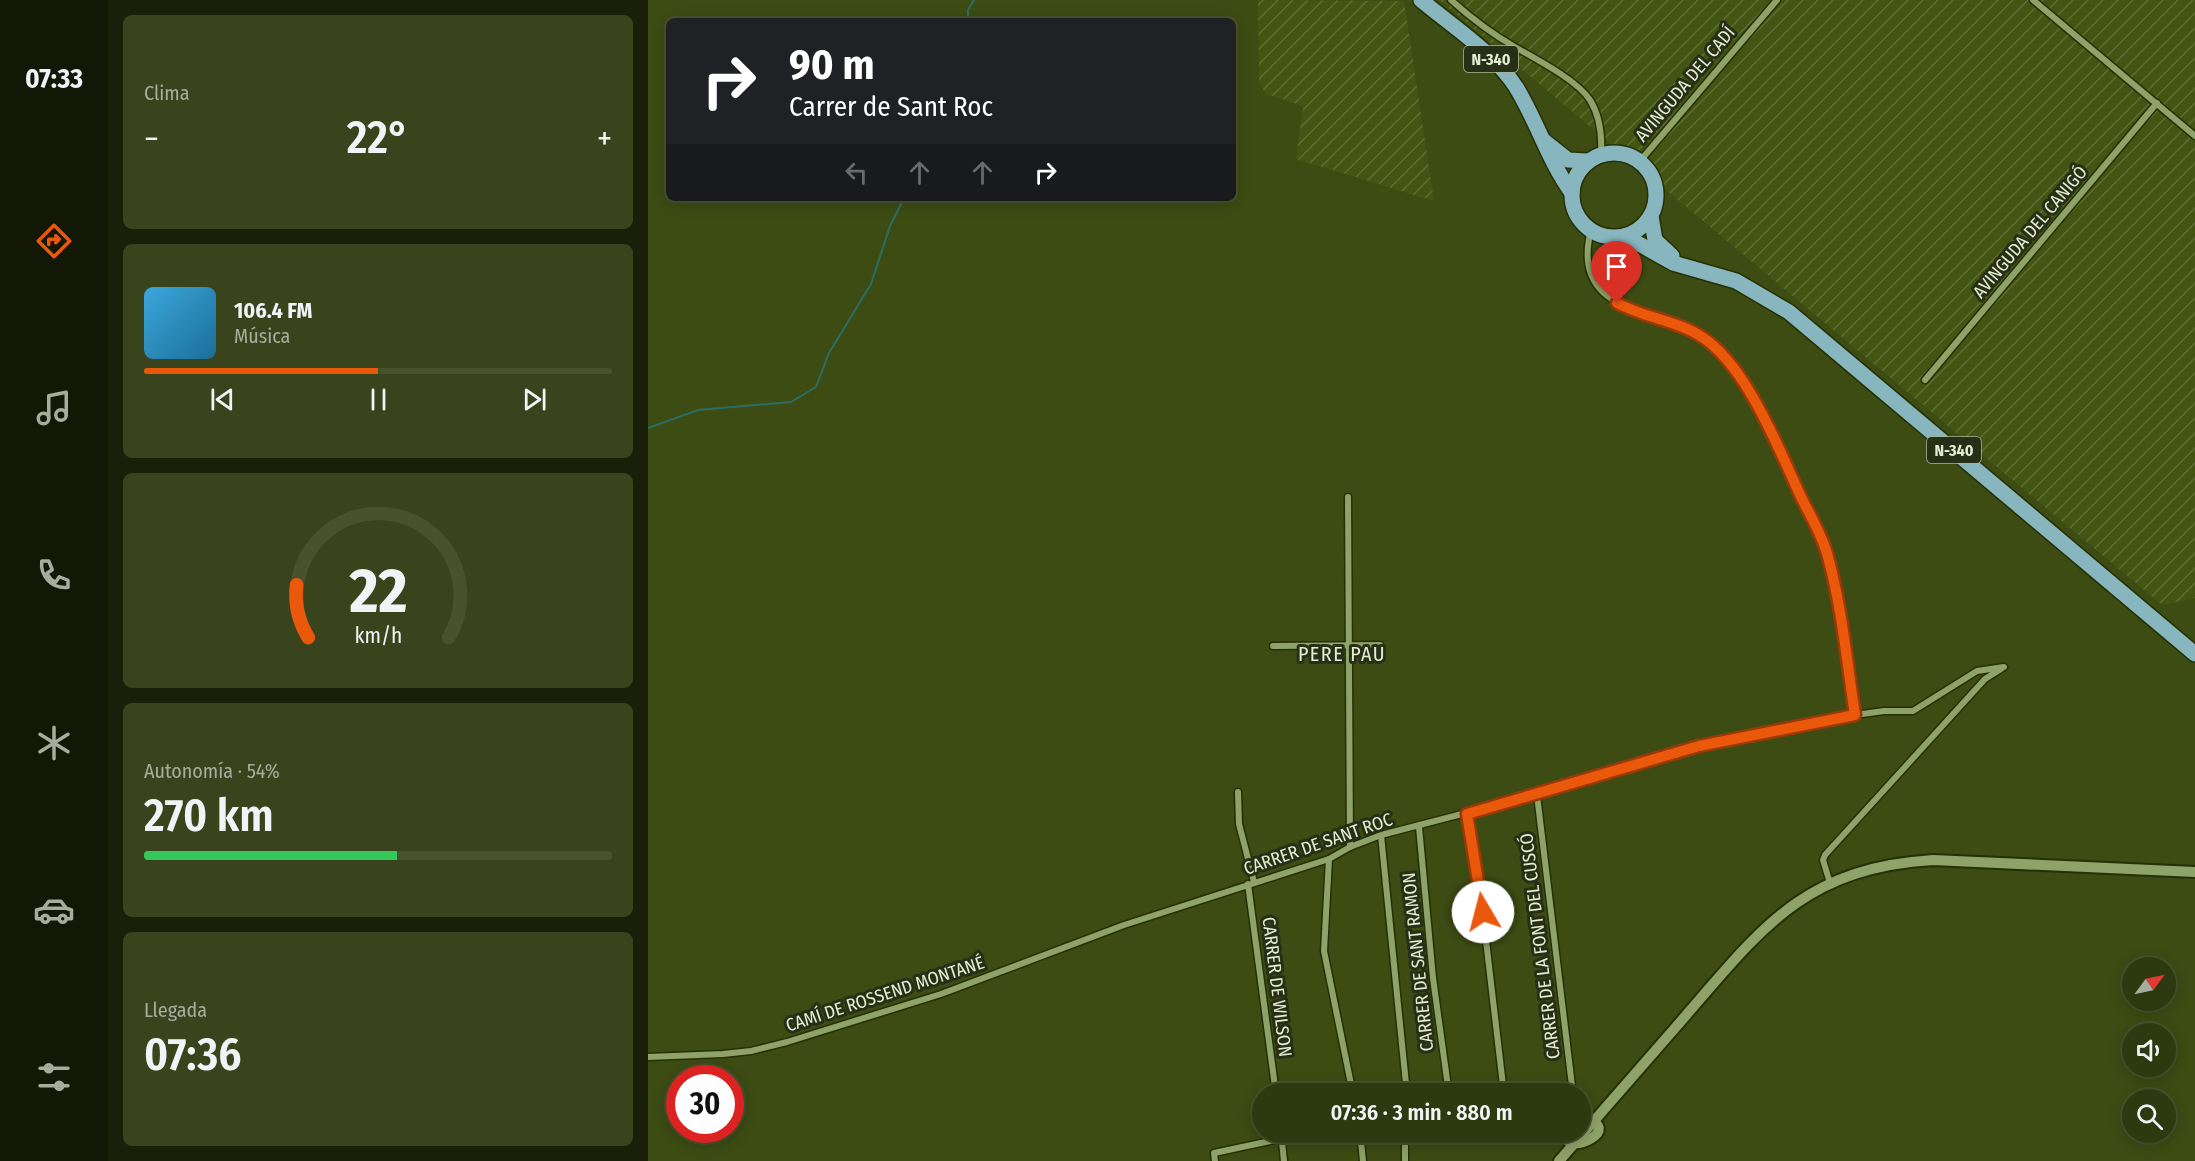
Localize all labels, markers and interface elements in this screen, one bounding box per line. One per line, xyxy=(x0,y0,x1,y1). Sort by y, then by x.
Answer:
street label: AVINGUDA DEL CADÍ xyxy=(1630,21,1740,146)
text: 90 m xyxy=(789,40,874,90)
icon: right xyxy=(690,42,768,120)
road number: N-340 xyxy=(1464,46,1518,72)
text: 07:33 xyxy=(25,63,83,95)
text: Clima xyxy=(144,81,189,105)
text: Carrer de Sant Roc xyxy=(789,91,993,123)
text: 22° xyxy=(347,111,409,165)
text: − xyxy=(144,119,159,159)
text: + xyxy=(597,119,612,159)
icon: left xyxy=(840,156,873,189)
icon: ahead xyxy=(903,156,936,189)
icon: ahead xyxy=(966,156,999,189)
icon: right xyxy=(1029,156,1062,189)
street label: AVINGUDA DEL CANIGÓ xyxy=(1968,161,2092,303)
icon: directions xyxy=(33,220,75,262)
pin xyxy=(1591,241,1642,303)
icon: arrive xyxy=(1600,250,1633,283)
text: 106.4 FM xyxy=(234,297,312,324)
text: Música xyxy=(234,324,290,348)
icon: previous xyxy=(206,383,239,416)
icon: pause xyxy=(362,383,395,416)
icon: next xyxy=(518,383,551,416)
icon: music xyxy=(33,387,75,429)
road number: N-340 xyxy=(1927,437,1981,463)
icon: phone xyxy=(33,554,75,596)
text: 22 xyxy=(348,554,407,629)
text: km/h xyxy=(354,623,402,649)
district label: PERE PAU xyxy=(1298,642,1386,666)
icon: climate xyxy=(33,722,75,764)
text: Autonomía · 54% xyxy=(144,759,280,783)
text: 270 km xyxy=(144,789,274,843)
street label: CARRER DE SANT ROC xyxy=(1241,808,1395,880)
street label: CARRER DE LA FONT DEL CUSCÓ xyxy=(1515,832,1565,1060)
street label: CARRER DE SANT RAMON xyxy=(1398,871,1438,1053)
position arrow xyxy=(1451,880,1515,944)
icon: car xyxy=(33,889,75,931)
street label: CARRER DE WILSON xyxy=(1257,916,1297,1058)
street label: CAMÍ DE ROSSEND MONTANÉ xyxy=(783,951,987,1036)
north arrow xyxy=(2122,957,2176,1011)
map controls xyxy=(2122,957,2176,1143)
text: Llegada xyxy=(144,998,207,1022)
button: sound xyxy=(2122,1023,2176,1077)
text: 07:36 xyxy=(144,1028,241,1082)
icon: filters xyxy=(33,1056,75,1098)
speed limit sign: 30 xyxy=(666,1065,744,1143)
button: search xyxy=(2122,1089,2176,1143)
text: 07:36 · 3 min · 880 m xyxy=(1330,1099,1513,1126)

